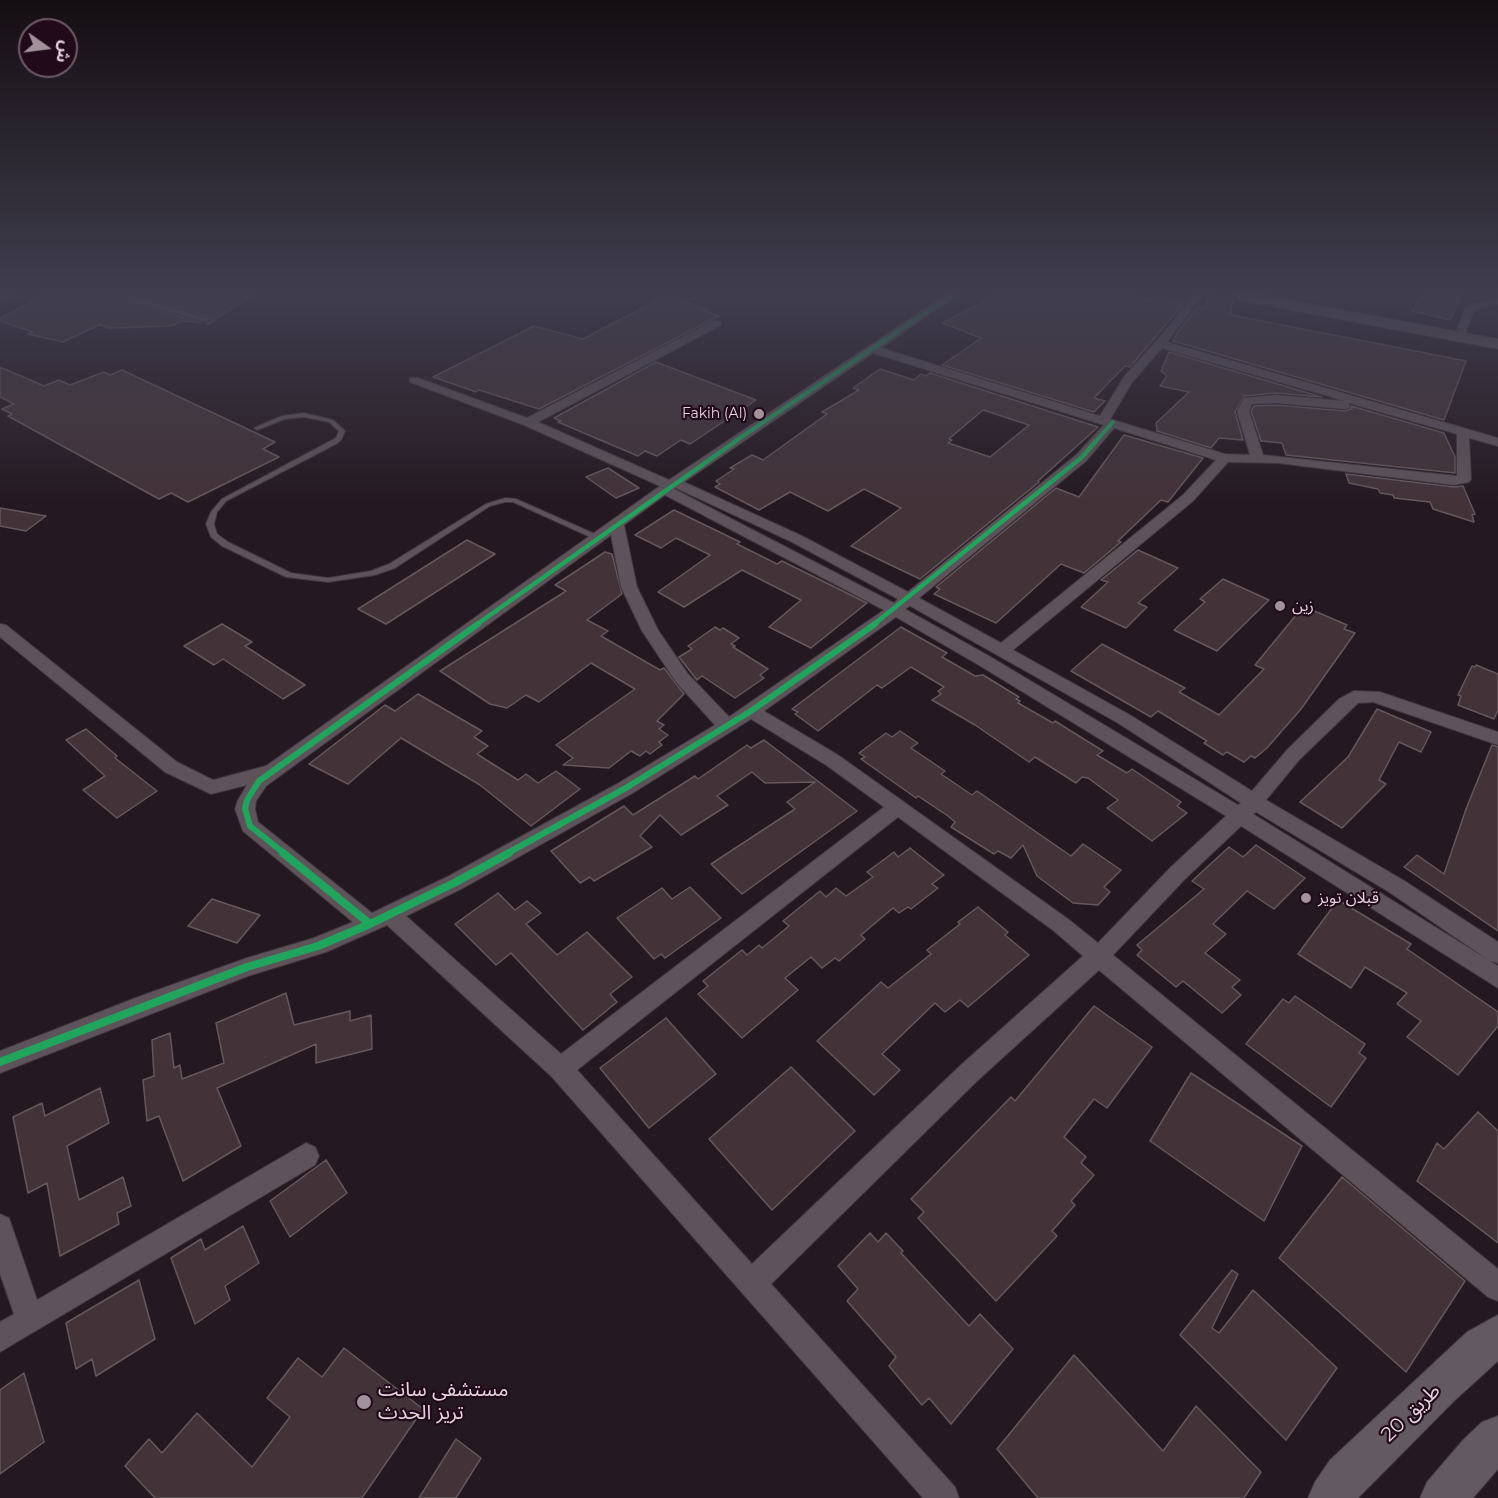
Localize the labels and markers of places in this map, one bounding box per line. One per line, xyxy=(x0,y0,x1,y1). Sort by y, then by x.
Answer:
place label: Fakih (Al) xyxy=(682,406,747,422)
marker: Fakih (Al) xyxy=(752,407,766,421)
place label: زين xyxy=(1292,596,1314,616)
marker: زين xyxy=(1273,599,1287,613)
place label: قبلان تويز xyxy=(1318,888,1379,908)
marker: قبلان تويز xyxy=(1299,891,1313,905)
place label: مستشفى سانت تريز الحدث xyxy=(378,1378,509,1425)
marker: مستشفى سانت تريز الحدث xyxy=(355,1393,373,1411)

